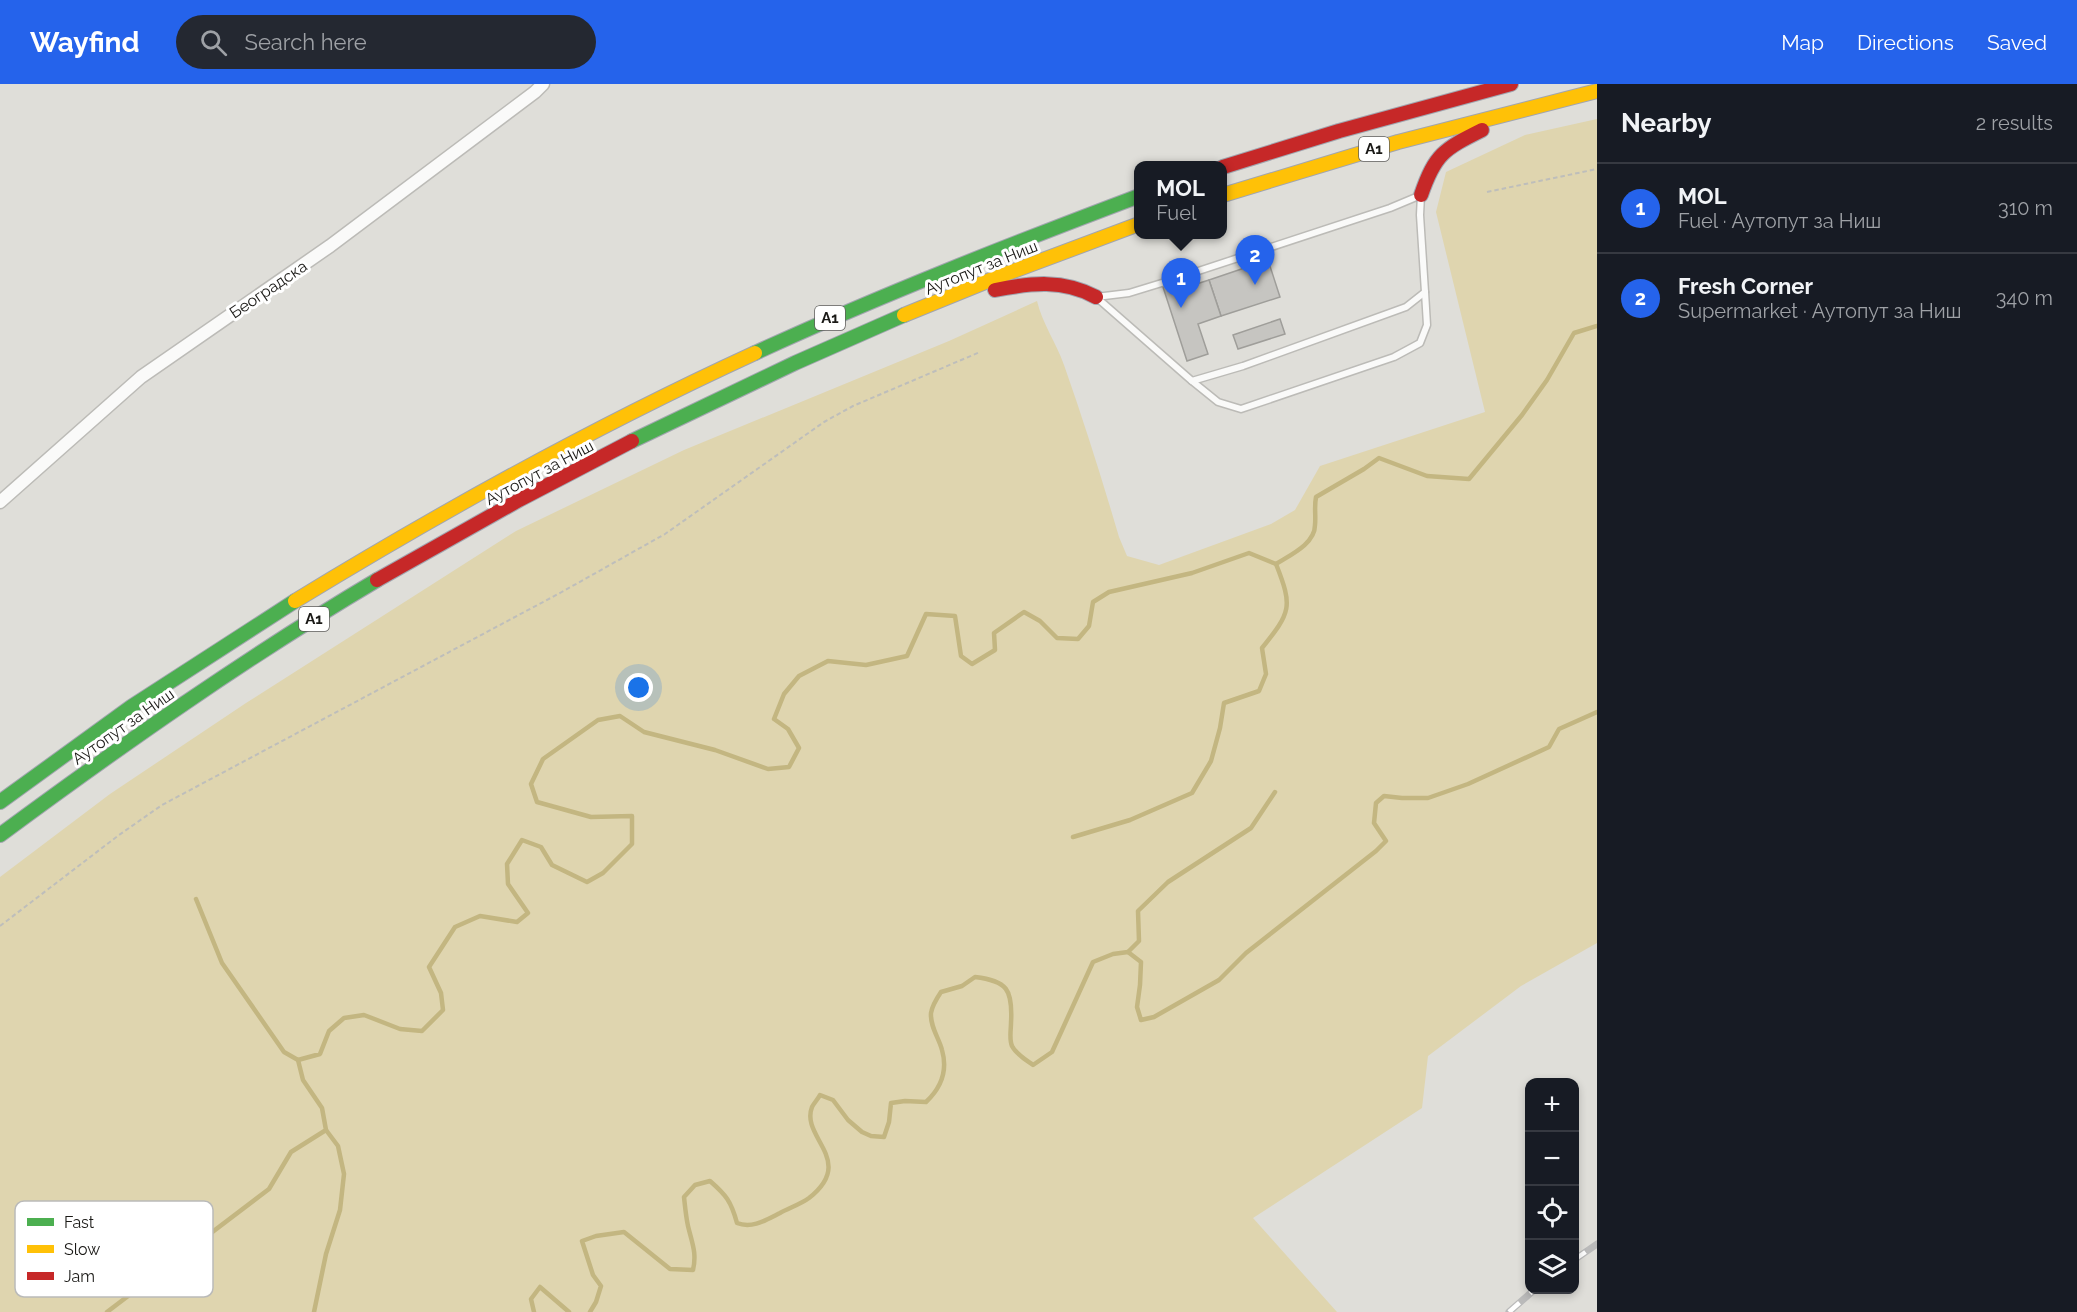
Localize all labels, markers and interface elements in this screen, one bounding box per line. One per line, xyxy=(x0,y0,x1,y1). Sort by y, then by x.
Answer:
search box xyxy=(176,15,596,69)
text: Wayfind xyxy=(30,26,140,59)
icon: search xyxy=(197,26,230,59)
text: Search here xyxy=(245,29,367,55)
text: Map xyxy=(1781,30,1824,55)
text: Directions xyxy=(1857,30,1954,55)
text: Saved xyxy=(1987,30,2047,55)
text: Nearby xyxy=(1621,108,1711,138)
text: 2 results xyxy=(1976,111,2053,135)
road number: A1 xyxy=(1359,137,1389,161)
popup xyxy=(1134,161,1227,239)
text: MOL xyxy=(1156,175,1205,201)
text: MOL xyxy=(1678,183,1727,209)
text: 1 xyxy=(1636,196,1645,220)
text: 310 m xyxy=(1998,196,2053,220)
text: Fuel xyxy=(1156,201,1196,225)
text: Fuel · Аутопут за Ниш xyxy=(1678,209,1881,233)
street label: Аутопут за Ниш xyxy=(922,236,1040,299)
pin: 2 xyxy=(1236,236,1274,285)
street label: Београдска xyxy=(226,257,311,322)
pin: 1 xyxy=(1162,258,1200,308)
text: Fresh Corner xyxy=(1678,273,1813,299)
text: 2 xyxy=(1635,286,1646,310)
text: 340 m xyxy=(1996,286,2053,310)
text: Supermarket · Аутопут за Ниш xyxy=(1678,299,1962,323)
road number: A1 xyxy=(815,306,845,330)
street label: Аутопут за Ниш xyxy=(482,436,597,509)
road number: A1 xyxy=(299,607,329,631)
your location xyxy=(624,673,653,702)
street label: Аутопут за Ниш xyxy=(69,684,178,769)
map controls xyxy=(1525,1078,1579,1294)
button: + xyxy=(1525,1078,1579,1132)
button: − xyxy=(1525,1132,1579,1186)
button: locate xyxy=(1525,1186,1579,1240)
legend xyxy=(15,1201,213,1297)
text: Fast xyxy=(64,1213,95,1232)
text: Slow xyxy=(64,1240,100,1259)
button: layers xyxy=(1525,1240,1579,1294)
text: Jam xyxy=(64,1267,95,1286)

